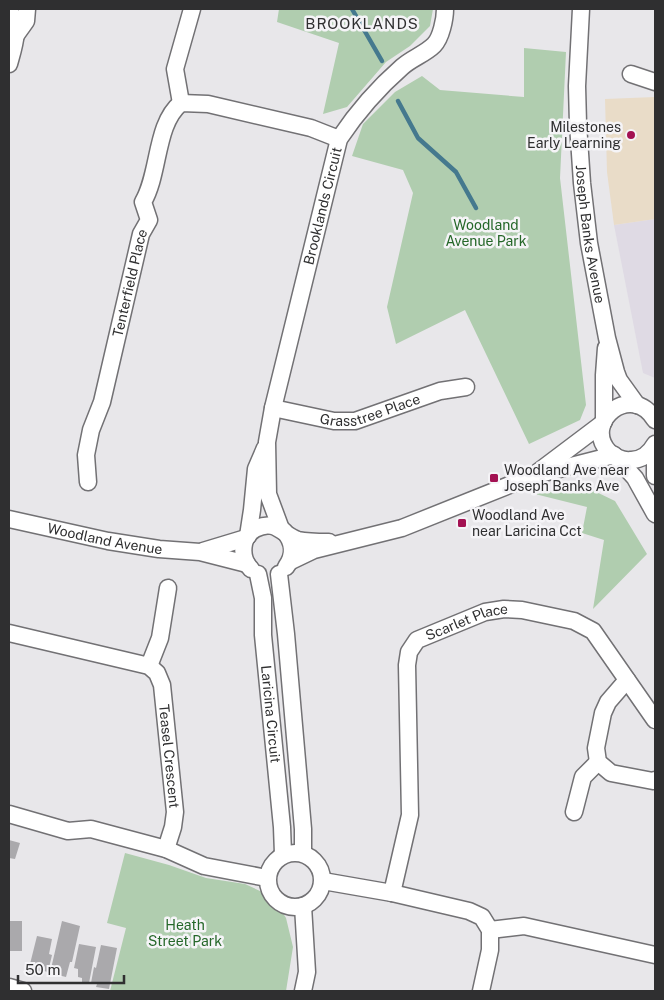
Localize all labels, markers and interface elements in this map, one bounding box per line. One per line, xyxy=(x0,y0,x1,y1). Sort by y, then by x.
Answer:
district label: BROOKLANDS xyxy=(305,15,419,32)
place label: Milestones Early Learning xyxy=(527,119,621,151)
marker: Milestones Early Learning xyxy=(625,129,637,141)
street label: Brooklands Circuit xyxy=(300,145,345,266)
street label: Joseph Banks Avenue xyxy=(573,164,608,305)
park label: Woodland Avenue Park xyxy=(445,217,527,249)
street label: Tenterfield Place xyxy=(109,226,151,338)
street label: Grasstree Place xyxy=(318,391,422,429)
place label: Woodland Ave near Joseph Banks Ave xyxy=(504,462,629,494)
marker: Woodland Ave near Joseph Banks Ave xyxy=(488,472,500,484)
place label: Woodland Ave near Laricina Cct xyxy=(472,507,582,539)
marker: Woodland Ave near Laricina Cct xyxy=(456,517,468,529)
street label: Woodland Avenue xyxy=(46,520,164,557)
street label: Scarlet Place xyxy=(423,601,509,644)
street label: Laricina Circuit xyxy=(258,664,284,764)
street label: Teasel Crescent xyxy=(156,703,183,809)
park label: Heath Street Park xyxy=(148,917,222,949)
scale bar xyxy=(18,952,124,984)
text: 50 m xyxy=(25,961,60,978)

